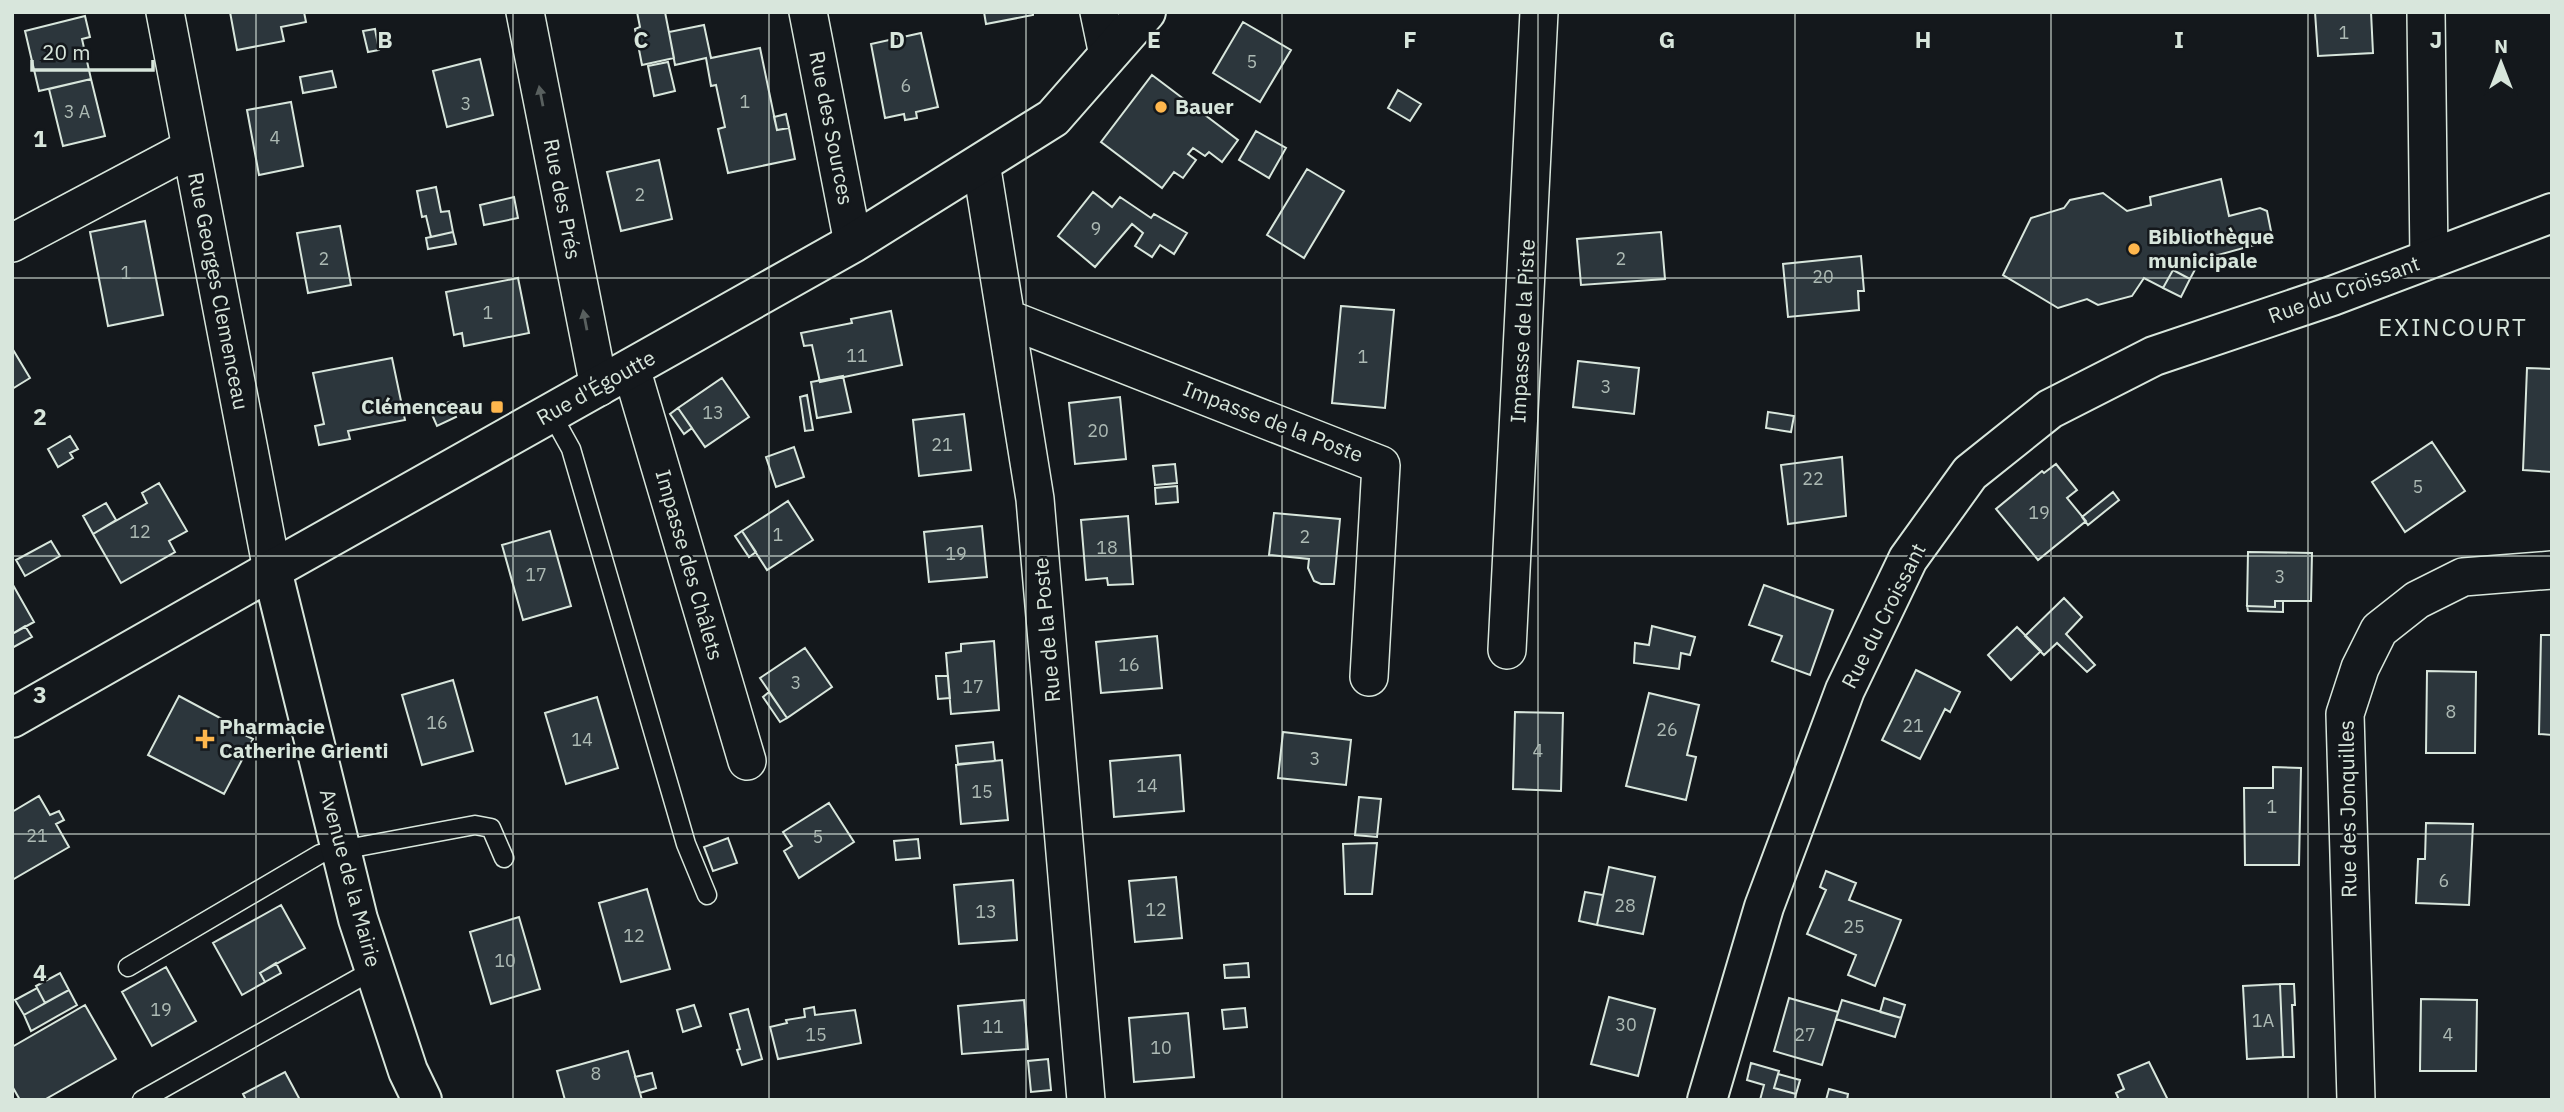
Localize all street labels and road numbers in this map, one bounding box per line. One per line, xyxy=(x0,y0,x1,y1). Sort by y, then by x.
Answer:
street label: Rue des Sources xyxy=(803,48,861,207)
street label: Rue des Prés xyxy=(538,136,588,262)
street label: Rue Georges Clemenceau xyxy=(182,169,256,412)
street label: Impasse de la Piste xyxy=(1503,238,1541,424)
street label: Rue du Croissant xyxy=(2264,249,2423,329)
street label: Rue d'Égoutte xyxy=(531,343,660,431)
street label: Impasse de la Poste xyxy=(1179,374,1367,468)
street label: Impasse des Châlets xyxy=(649,466,731,663)
street label: Rue du Croissant xyxy=(1834,538,1932,693)
street label: Rue de la Poste xyxy=(1026,556,1066,704)
street label: Rue des Jonquilles xyxy=(2331,720,2363,898)
street label: Avenue de la Mairie xyxy=(314,785,388,970)

